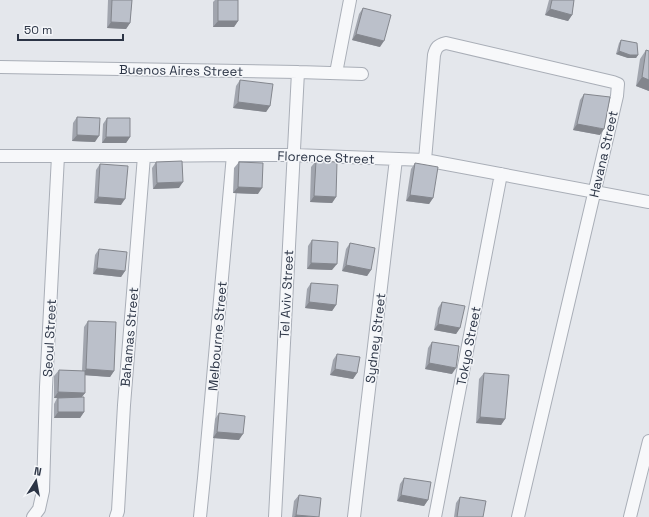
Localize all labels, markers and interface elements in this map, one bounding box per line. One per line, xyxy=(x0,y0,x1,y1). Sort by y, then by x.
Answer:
scale bar xyxy=(18,16,123,42)
text: 50 m xyxy=(24,22,52,38)
street label: Buenos Aires Street xyxy=(119,61,243,80)
street label: Havana Street xyxy=(585,109,622,199)
street label: Florence Street xyxy=(277,147,375,168)
street label: Tel Aviv Street xyxy=(276,249,297,339)
street label: Melbourne Street xyxy=(204,280,231,392)
street label: Bahamas Street xyxy=(117,286,142,388)
street label: Sydney Street xyxy=(362,292,389,384)
street label: Seoul Street xyxy=(39,299,60,377)
street label: Tokyo Street xyxy=(452,305,485,387)
north arrow xyxy=(16,461,56,501)
text: N xyxy=(33,464,43,479)

